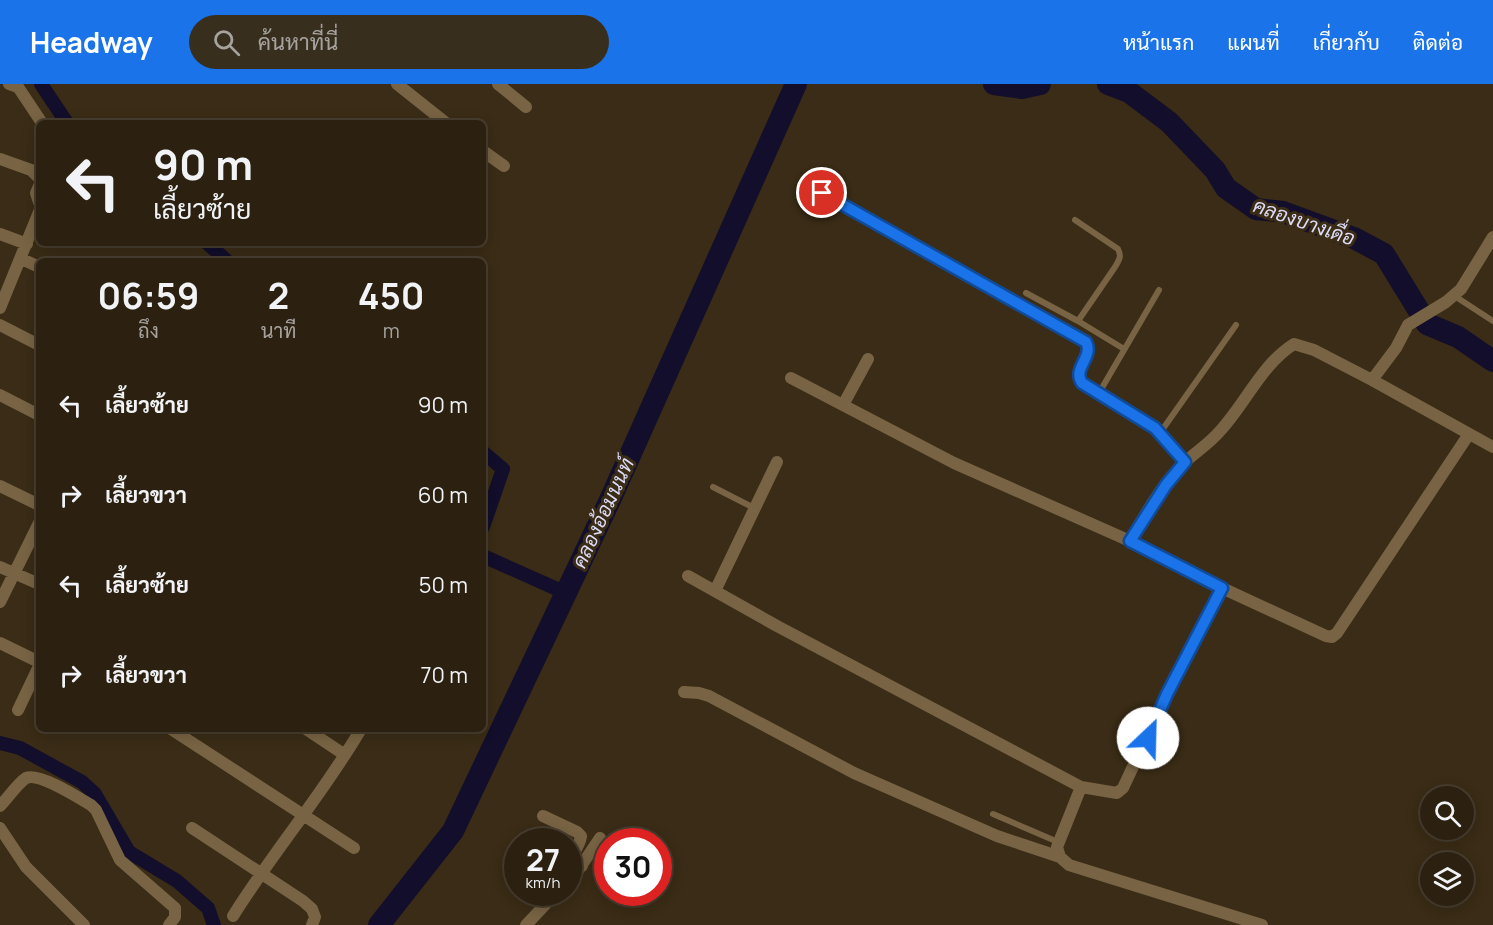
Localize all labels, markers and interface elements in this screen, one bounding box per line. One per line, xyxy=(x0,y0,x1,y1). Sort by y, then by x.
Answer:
search box xyxy=(189,15,609,69)
text: Headway xyxy=(30,23,153,61)
icon: search xyxy=(210,26,243,59)
text: ค้นหาที่นี่ xyxy=(258,27,338,57)
text: หน้าแรก xyxy=(1123,28,1194,56)
text: แผนที่ xyxy=(1227,28,1280,56)
text: เกี่ยวกับ xyxy=(1313,28,1380,56)
text: ติดต่อ xyxy=(1413,28,1463,56)
text: 90 m xyxy=(153,135,253,193)
icon: left xyxy=(54,144,132,222)
pin xyxy=(796,167,847,218)
icon: arrive xyxy=(805,176,838,209)
water label: คลองบางเดื่อ xyxy=(1250,189,1360,252)
text: เลี้ยวซ้าย xyxy=(153,190,251,227)
text: 06:59 xyxy=(97,271,199,320)
text: 2 xyxy=(268,271,289,320)
text: 450 xyxy=(358,271,425,320)
text: ถึง xyxy=(138,317,159,344)
text: นาที xyxy=(261,317,296,344)
text: m xyxy=(383,317,400,344)
icon: left xyxy=(54,389,87,422)
text: เลี้ยวซ้าย xyxy=(105,390,189,420)
text: 90 m xyxy=(418,390,468,420)
water label: คลองอ้อมนนท์ xyxy=(565,451,641,572)
icon: right xyxy=(54,479,87,512)
text: เลี้ยวขวา xyxy=(105,480,187,510)
text: 60 m xyxy=(418,480,468,510)
icon: left xyxy=(54,569,87,602)
text: เลี้ยวซ้าย xyxy=(105,570,189,600)
text: 50 m xyxy=(419,570,468,600)
icon: right xyxy=(54,659,87,692)
text: เลี้ยวขวา xyxy=(105,660,187,690)
text: 70 m xyxy=(420,660,468,690)
position arrow xyxy=(1116,706,1180,770)
map controls xyxy=(1420,786,1474,906)
button: search xyxy=(1420,786,1474,840)
speed limit sign: 30 xyxy=(594,828,672,906)
text: 27 xyxy=(526,839,560,880)
button: layers xyxy=(1420,852,1474,906)
text: km/h xyxy=(526,872,560,893)

